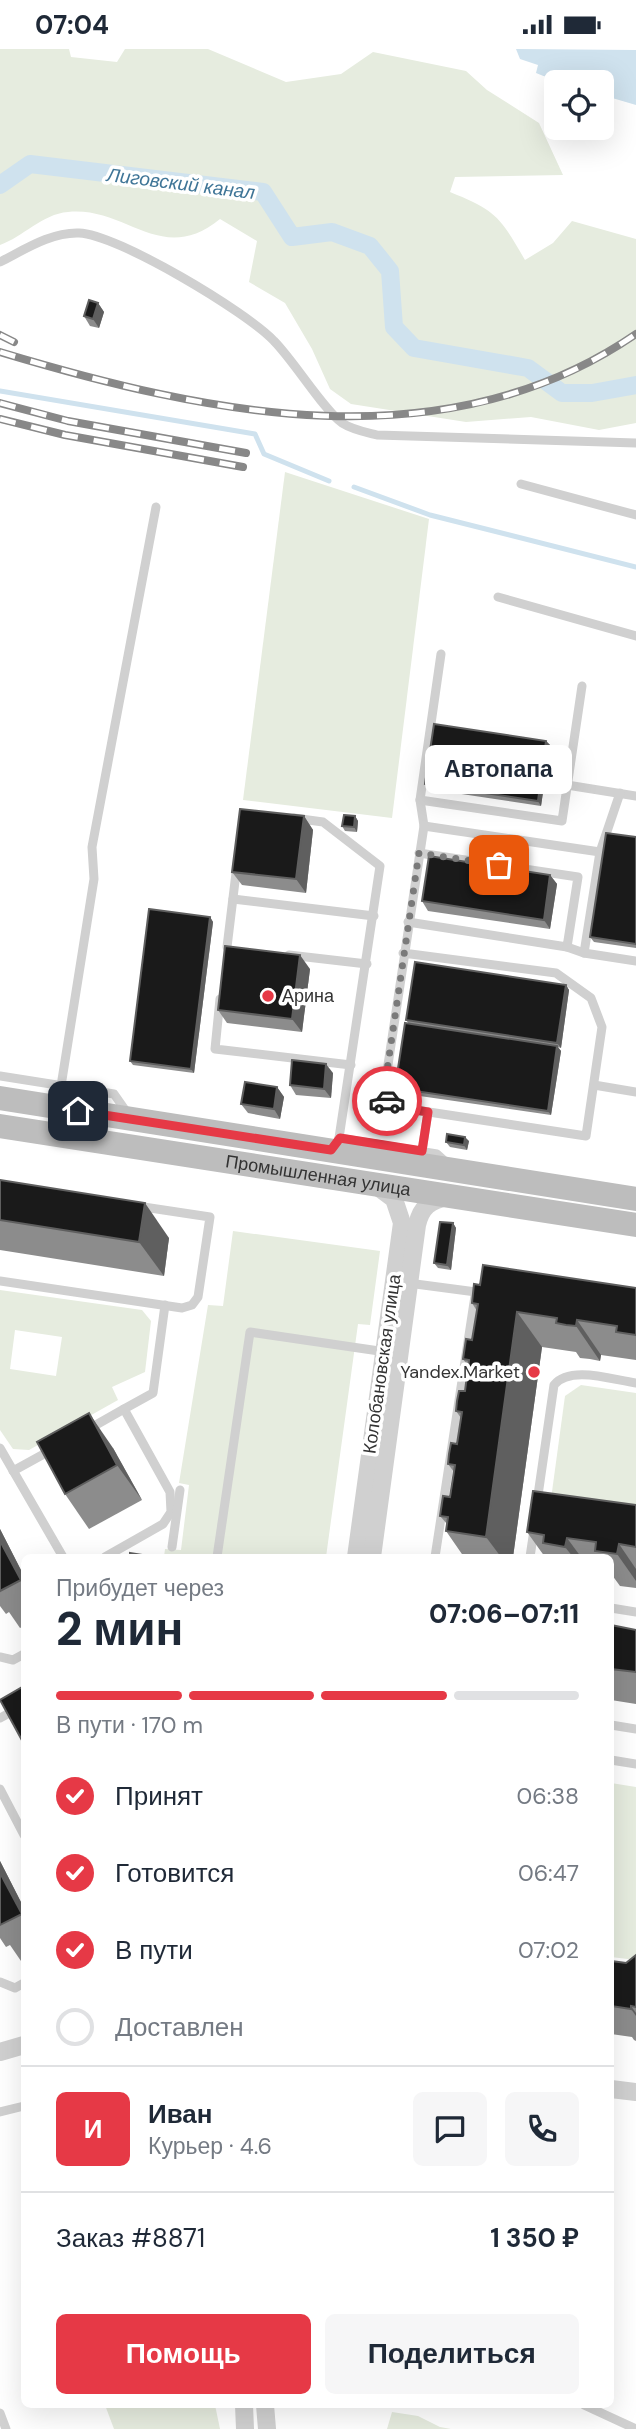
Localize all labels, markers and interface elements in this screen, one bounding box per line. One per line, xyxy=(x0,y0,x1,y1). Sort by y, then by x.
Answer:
text: 07:04 xyxy=(35,8,109,42)
map controls xyxy=(544,70,614,140)
button: locate xyxy=(544,70,614,140)
water label: Лиговский канал xyxy=(104,162,257,205)
callout: Автопапа xyxy=(426,746,572,795)
text: Автопапа xyxy=(444,754,553,784)
pin xyxy=(469,835,529,895)
icon: bag xyxy=(480,846,518,884)
place label: Арина xyxy=(282,984,335,1008)
marker: Арина xyxy=(260,988,276,1004)
courier xyxy=(352,1066,422,1136)
pin xyxy=(48,1081,108,1141)
icon: car xyxy=(368,1082,406,1120)
icon: home xyxy=(59,1092,97,1130)
street label: Промышленная улица xyxy=(224,1149,413,1202)
street label: Колобановская улица xyxy=(357,1272,407,1455)
place label: Yandex.Market xyxy=(400,1360,520,1384)
marker: Yandex.Market xyxy=(526,1364,542,1380)
text: Прибудет через xyxy=(56,1573,224,1603)
text: 07:06–07:11 xyxy=(429,1597,579,1631)
text: 2 мин xyxy=(56,1599,183,1659)
text: В пути · 170 m xyxy=(56,1710,203,1740)
icon: check xyxy=(56,1777,94,1815)
text: Принят xyxy=(115,1779,203,1813)
text: 06:38 xyxy=(517,1781,579,1811)
icon: check xyxy=(56,1854,94,1892)
text: Готовится xyxy=(115,1856,234,1890)
text: 06:47 xyxy=(518,1858,579,1888)
icon: check xyxy=(56,1931,94,1969)
text: В пути xyxy=(115,1933,193,1967)
text: 07:02 xyxy=(518,1935,579,1965)
text: Доставлен xyxy=(115,2010,244,2044)
button: chat xyxy=(413,2092,487,2166)
button: phone xyxy=(505,2092,579,2166)
text: Иван xyxy=(148,2097,213,2131)
text: И xyxy=(84,2112,102,2146)
text: Курьер · 4.6 xyxy=(148,2131,272,2161)
text: Заказ #8871 xyxy=(56,2221,205,2255)
text: 1 350 ₽ xyxy=(490,2221,579,2255)
button: Помощь xyxy=(56,2314,311,2394)
button: Поделиться xyxy=(325,2314,579,2394)

